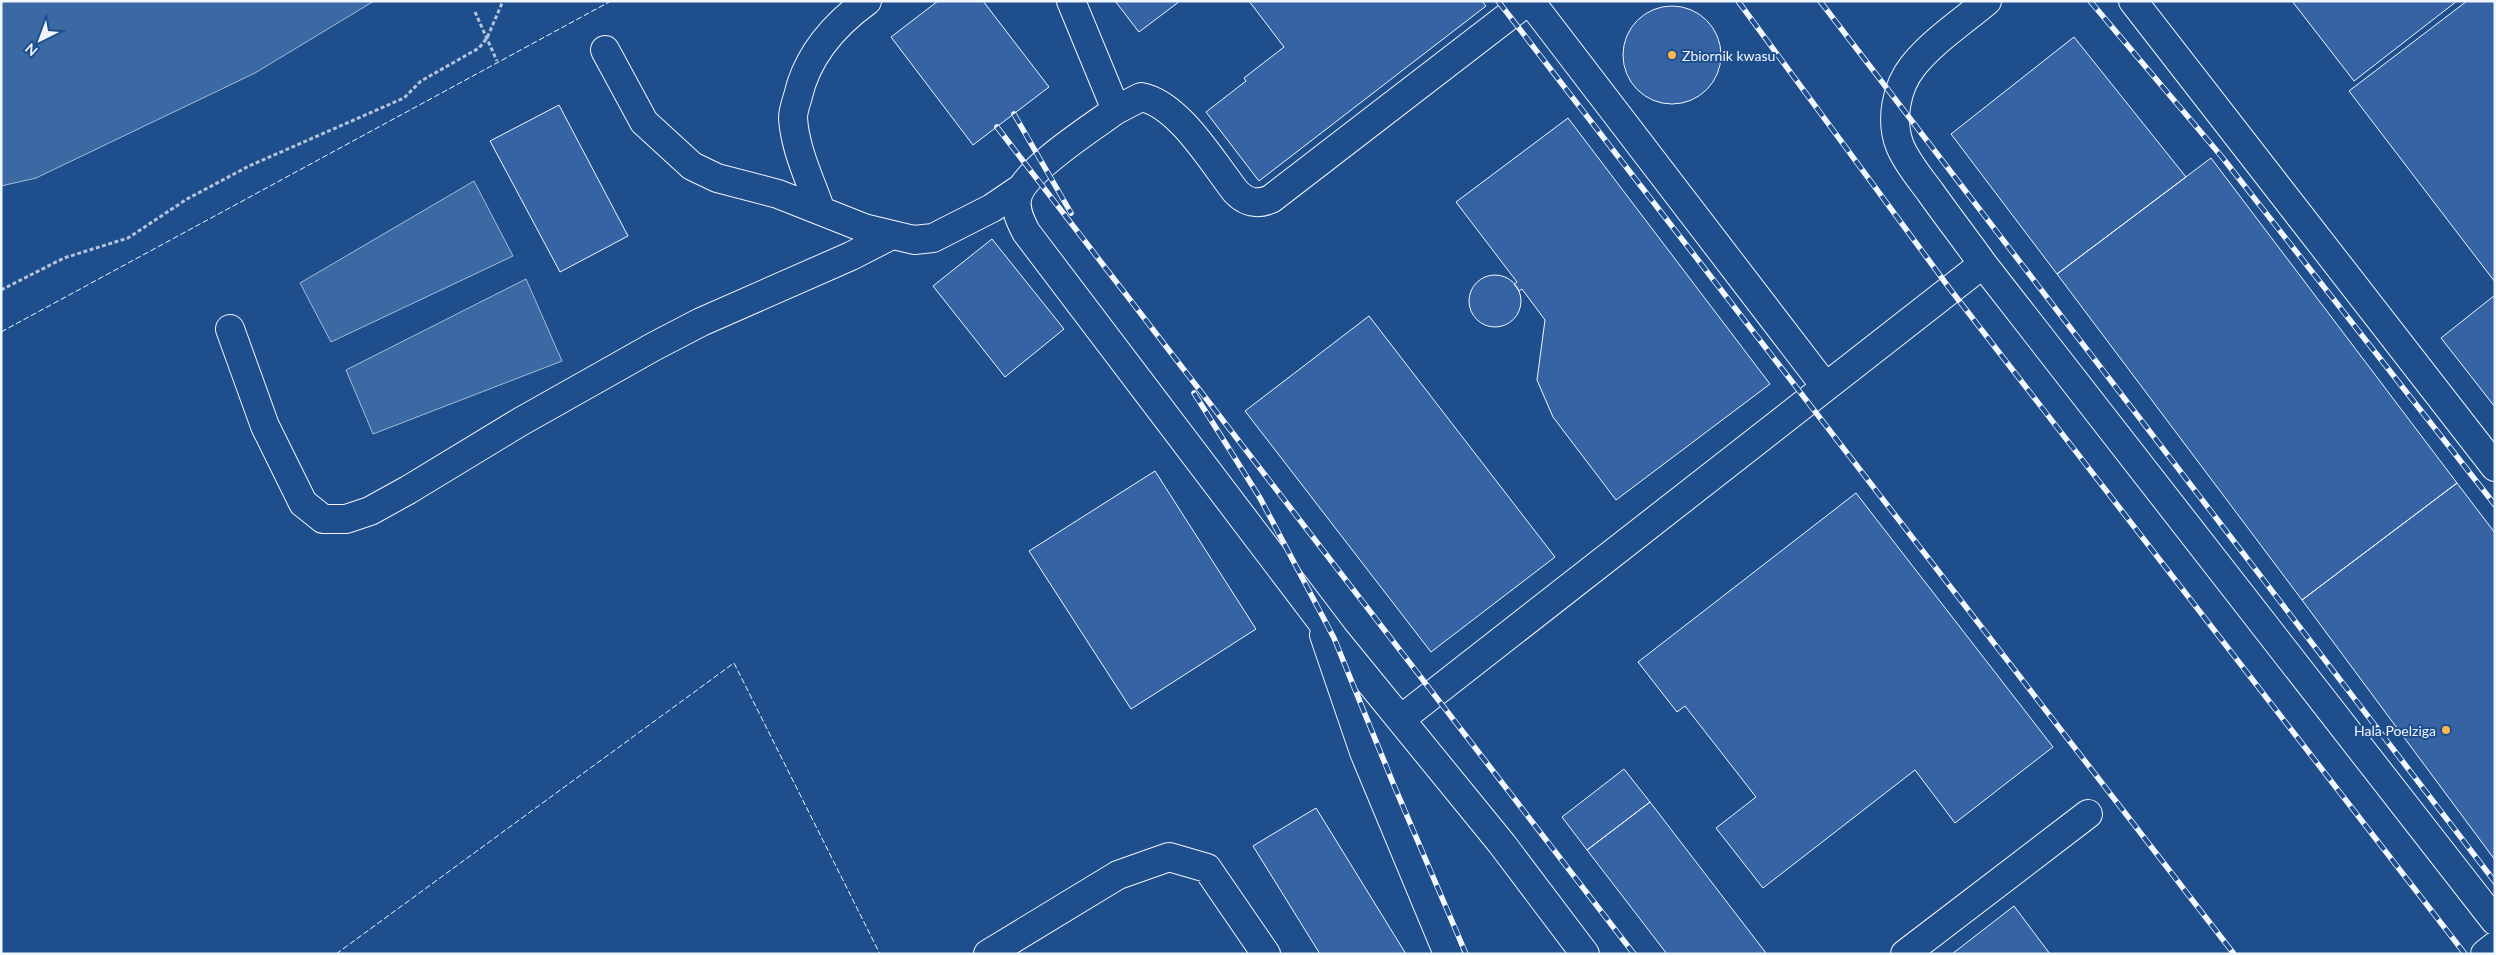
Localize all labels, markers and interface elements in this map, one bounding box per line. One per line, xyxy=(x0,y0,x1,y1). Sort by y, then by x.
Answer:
north arrow xyxy=(15,15,65,65)
text: N xyxy=(21,40,41,60)
place label: Zbiornik kwasu xyxy=(1682,47,1775,64)
marker: Zbiornik kwasu xyxy=(1666,49,1678,61)
place label: Hala Poelziga xyxy=(2354,722,2436,739)
marker: Hala Poelziga xyxy=(2440,724,2452,736)

